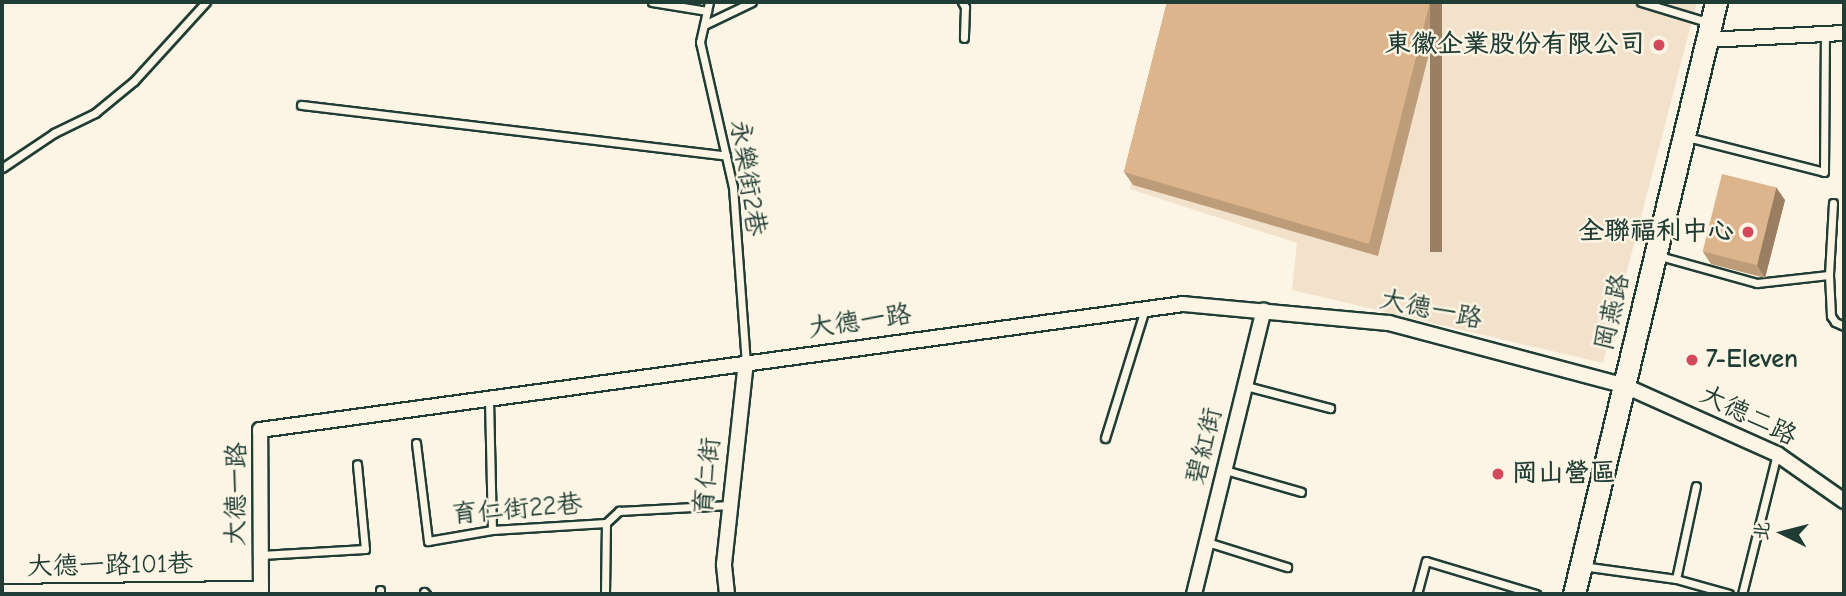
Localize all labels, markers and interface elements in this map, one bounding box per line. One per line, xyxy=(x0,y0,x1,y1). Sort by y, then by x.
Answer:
place label: 東徽企業股份有限公司 xyxy=(1385,29,1645,61)
marker: 東徽企業股份有限公司 xyxy=(1651,37,1667,53)
street label: 永樂街2巷 xyxy=(722,117,772,239)
place label: 全聯福利中心 xyxy=(1578,216,1734,248)
marker: 全聯福利中心 xyxy=(1740,224,1756,240)
street label: 岡燕路 xyxy=(1589,270,1637,354)
street label: 大德一路 xyxy=(1377,284,1485,336)
street label: 大德一路 xyxy=(806,299,914,345)
place label: 7-Eleven xyxy=(1706,344,1798,376)
marker: 7-Eleven xyxy=(1684,352,1700,368)
street label: 大德二路 xyxy=(1694,379,1802,453)
street label: 碧紅街 xyxy=(1180,404,1230,488)
street label: 育仁街 xyxy=(688,436,728,516)
street label: 大德一路 xyxy=(220,442,254,546)
place label: 岡山營區 xyxy=(1512,458,1616,490)
marker: 岡山營區 xyxy=(1490,466,1506,482)
street label: 育仁街22巷 xyxy=(450,489,584,531)
north arrow xyxy=(1748,498,1818,568)
text: 北 xyxy=(1750,520,1774,541)
street label: 大德一路101巷 xyxy=(27,549,193,583)

